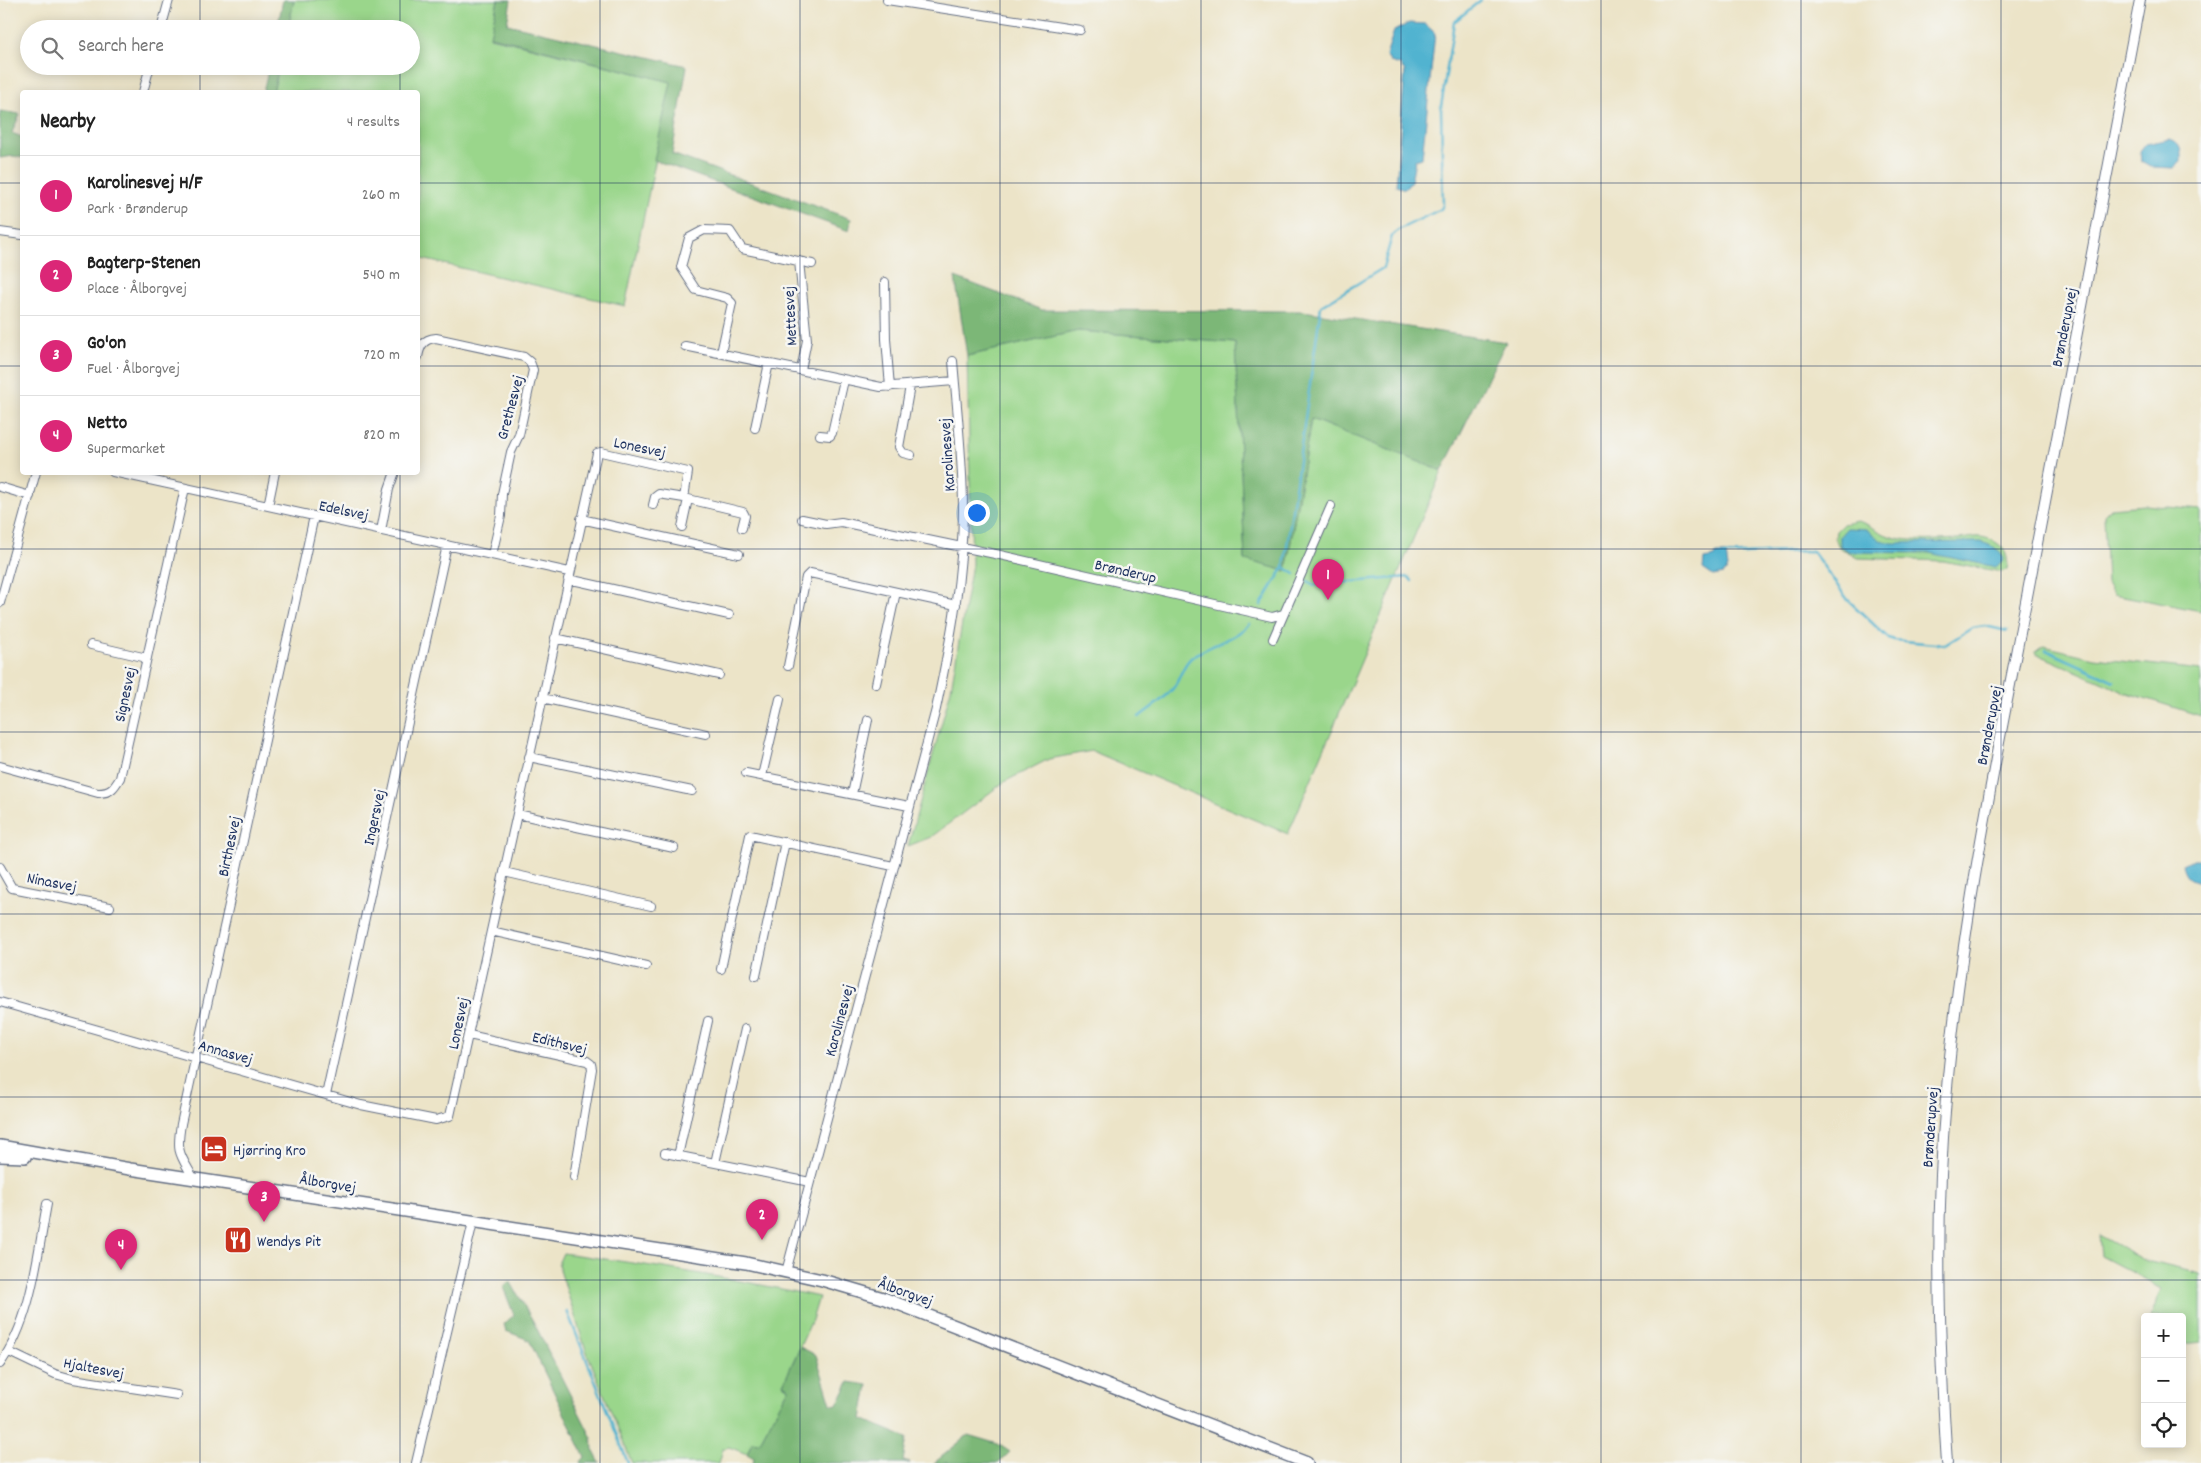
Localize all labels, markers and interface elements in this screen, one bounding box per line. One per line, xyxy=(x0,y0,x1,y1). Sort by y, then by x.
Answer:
search box xyxy=(20,20,420,75)
icon: search xyxy=(38,34,66,62)
text: Search here xyxy=(78,34,164,61)
text: Nearby xyxy=(40,108,95,138)
text: 4 results xyxy=(347,111,400,134)
text: Karolinesvej H/F xyxy=(87,171,203,198)
text: 1 xyxy=(54,184,58,207)
text: 260 m xyxy=(362,184,400,207)
text: Park · Brønderup xyxy=(87,198,188,221)
text: Bagterp-Stenen xyxy=(87,251,201,278)
text: 2 xyxy=(53,264,60,287)
text: 540 m xyxy=(363,264,400,287)
text: Place · Ålborgvej xyxy=(87,278,187,301)
street label: Mettesvej xyxy=(778,285,805,346)
street label: Brønderupvej xyxy=(2046,286,2084,369)
text: Go'on xyxy=(87,331,126,358)
text: 3 xyxy=(52,344,60,367)
text: 720 m xyxy=(364,344,400,367)
text: Fuel · Ålborgvej xyxy=(87,358,180,381)
street label: Grethesvej xyxy=(492,373,531,442)
text: Netto xyxy=(87,411,127,438)
street label: Karolinesvej xyxy=(934,417,963,492)
text: 4 xyxy=(53,424,59,447)
text: 820 m xyxy=(363,424,400,447)
street label: Lonesvej xyxy=(611,432,668,465)
text: Supermarket xyxy=(87,438,165,461)
street label: Edelsvej xyxy=(317,495,370,528)
your location xyxy=(964,500,990,526)
street label: Brønderup xyxy=(1092,554,1159,591)
pin: 1 xyxy=(1312,559,1344,600)
street label: Signesvej xyxy=(109,665,144,724)
street label: Brønderupvej xyxy=(1971,684,2009,767)
street label: Ingersvej xyxy=(358,787,393,848)
street label: Birthesvej xyxy=(213,814,248,879)
street label: Ninasvej xyxy=(25,867,78,900)
street label: Karolinesvej xyxy=(820,982,861,1059)
street label: Lonesvej xyxy=(443,995,476,1052)
street label: Edithsvej xyxy=(530,1027,589,1062)
street label: Annasvej xyxy=(195,1035,255,1072)
street label: Brønderupvej xyxy=(1917,1086,1946,1168)
hotel icon: Hjørring Kro xyxy=(199,1134,229,1164)
place label: Hjørring Kro xyxy=(233,1140,306,1163)
street label: Ålborgvej xyxy=(298,1169,358,1200)
pin: 3 xyxy=(248,1181,280,1222)
pin: 2 xyxy=(746,1199,778,1240)
restaurant icon: Wendys Pit xyxy=(223,1225,253,1255)
pin: 4 xyxy=(105,1229,137,1270)
place label: Wendys Pit xyxy=(257,1231,321,1254)
street label: Ålborgvej xyxy=(874,1273,936,1314)
map controls xyxy=(2141,1313,2186,1448)
button: + xyxy=(2141,1313,2186,1358)
street label: Hjaltesvej xyxy=(61,1352,126,1387)
button: − xyxy=(2141,1358,2186,1403)
button: locate xyxy=(2141,1403,2186,1448)

